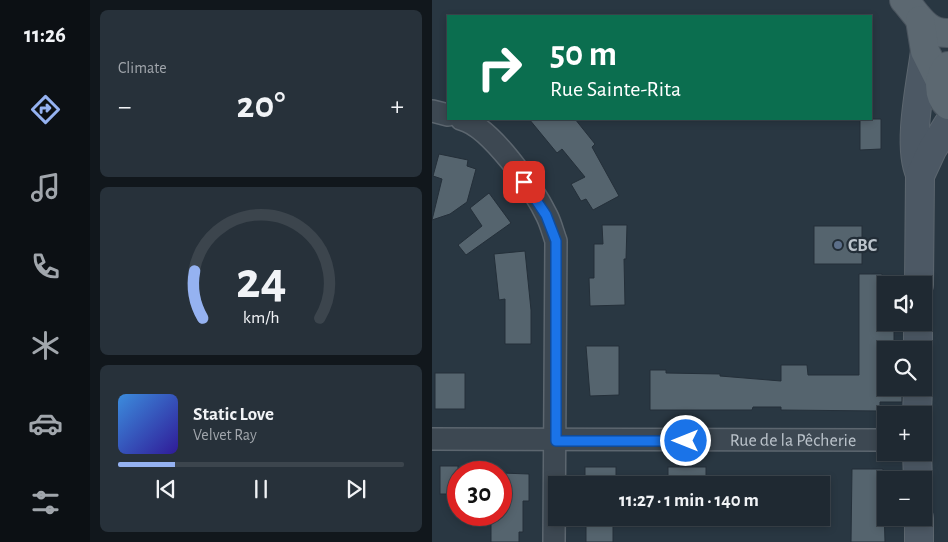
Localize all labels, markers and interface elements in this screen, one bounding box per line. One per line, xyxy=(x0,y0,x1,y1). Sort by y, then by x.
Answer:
text: 11:26 xyxy=(24,24,66,46)
icon: right xyxy=(467,35,532,100)
text: 50 m xyxy=(550,37,617,72)
text: Climate xyxy=(118,60,167,76)
text: Rue Sainte-Rita xyxy=(550,78,681,100)
text: 20° xyxy=(237,87,285,125)
icon: directions xyxy=(28,92,63,127)
text: − xyxy=(118,93,131,121)
text: + xyxy=(391,93,404,121)
pin xyxy=(503,161,545,203)
icon: arrive xyxy=(510,168,538,196)
icon: music xyxy=(28,170,63,205)
place label: CBC xyxy=(848,237,878,255)
marker: CBC xyxy=(832,239,844,251)
icon: phone xyxy=(28,249,63,284)
text: 24 xyxy=(236,255,286,307)
map controls xyxy=(877,276,932,526)
button: sound xyxy=(877,276,932,331)
text: km/h xyxy=(243,309,279,327)
icon: climate xyxy=(28,328,63,363)
button: search xyxy=(877,341,932,396)
text: Static Love xyxy=(193,405,274,424)
icon: car xyxy=(28,406,63,441)
button: + xyxy=(877,406,932,461)
position arrow xyxy=(659,414,711,466)
text: Velvet Ray xyxy=(193,427,257,443)
street label: Rue de la Pêcherie xyxy=(730,432,856,450)
speed limit sign: 30 xyxy=(447,461,512,526)
button: − xyxy=(877,471,932,526)
icon: previous xyxy=(152,475,180,503)
icon: pause xyxy=(247,475,275,503)
icon: next xyxy=(342,475,370,503)
icon: filters xyxy=(28,485,63,520)
text: 11:27 · 1 min · 140 m xyxy=(619,491,759,510)

